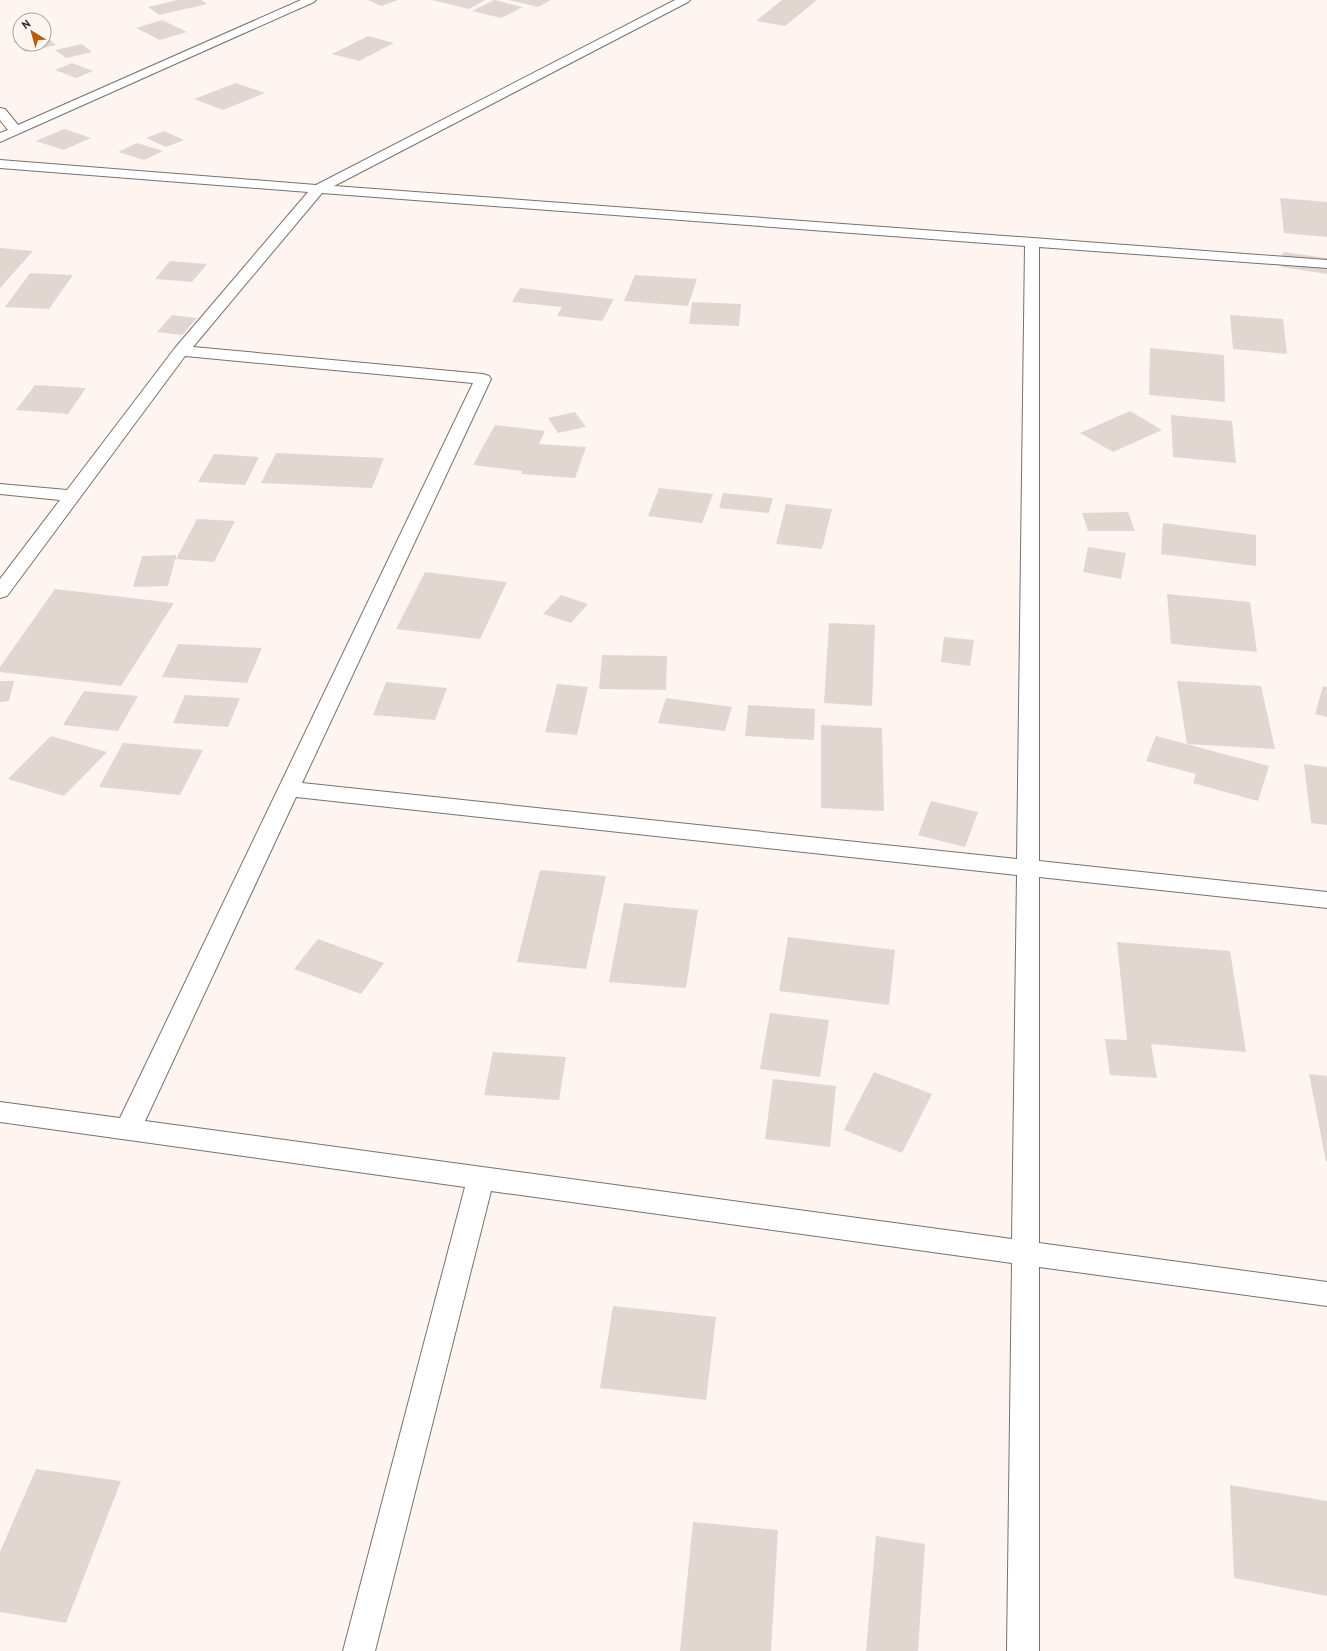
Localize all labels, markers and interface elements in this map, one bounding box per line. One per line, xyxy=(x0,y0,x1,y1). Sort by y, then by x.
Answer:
north arrow xyxy=(12,12,52,52)
text: N xyxy=(19,16,33,32)

